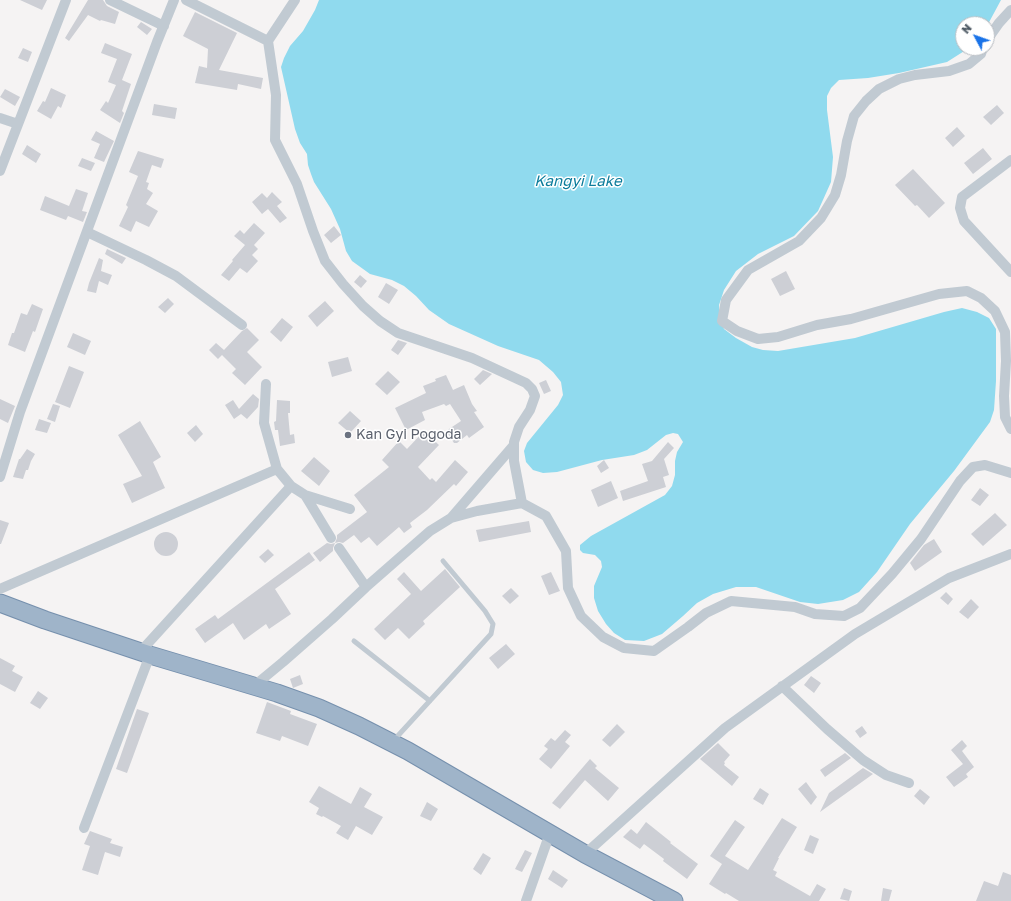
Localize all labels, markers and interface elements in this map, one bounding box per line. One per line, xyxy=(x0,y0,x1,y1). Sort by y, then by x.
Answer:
north arrow xyxy=(955,16,995,56)
text: N xyxy=(959,21,974,36)
water label: Kangyi Lake xyxy=(534,172,622,190)
place label: Kan Gyi Pogoda xyxy=(356,427,461,443)
marker: Kan Gyi Pogoda xyxy=(343,430,353,440)

